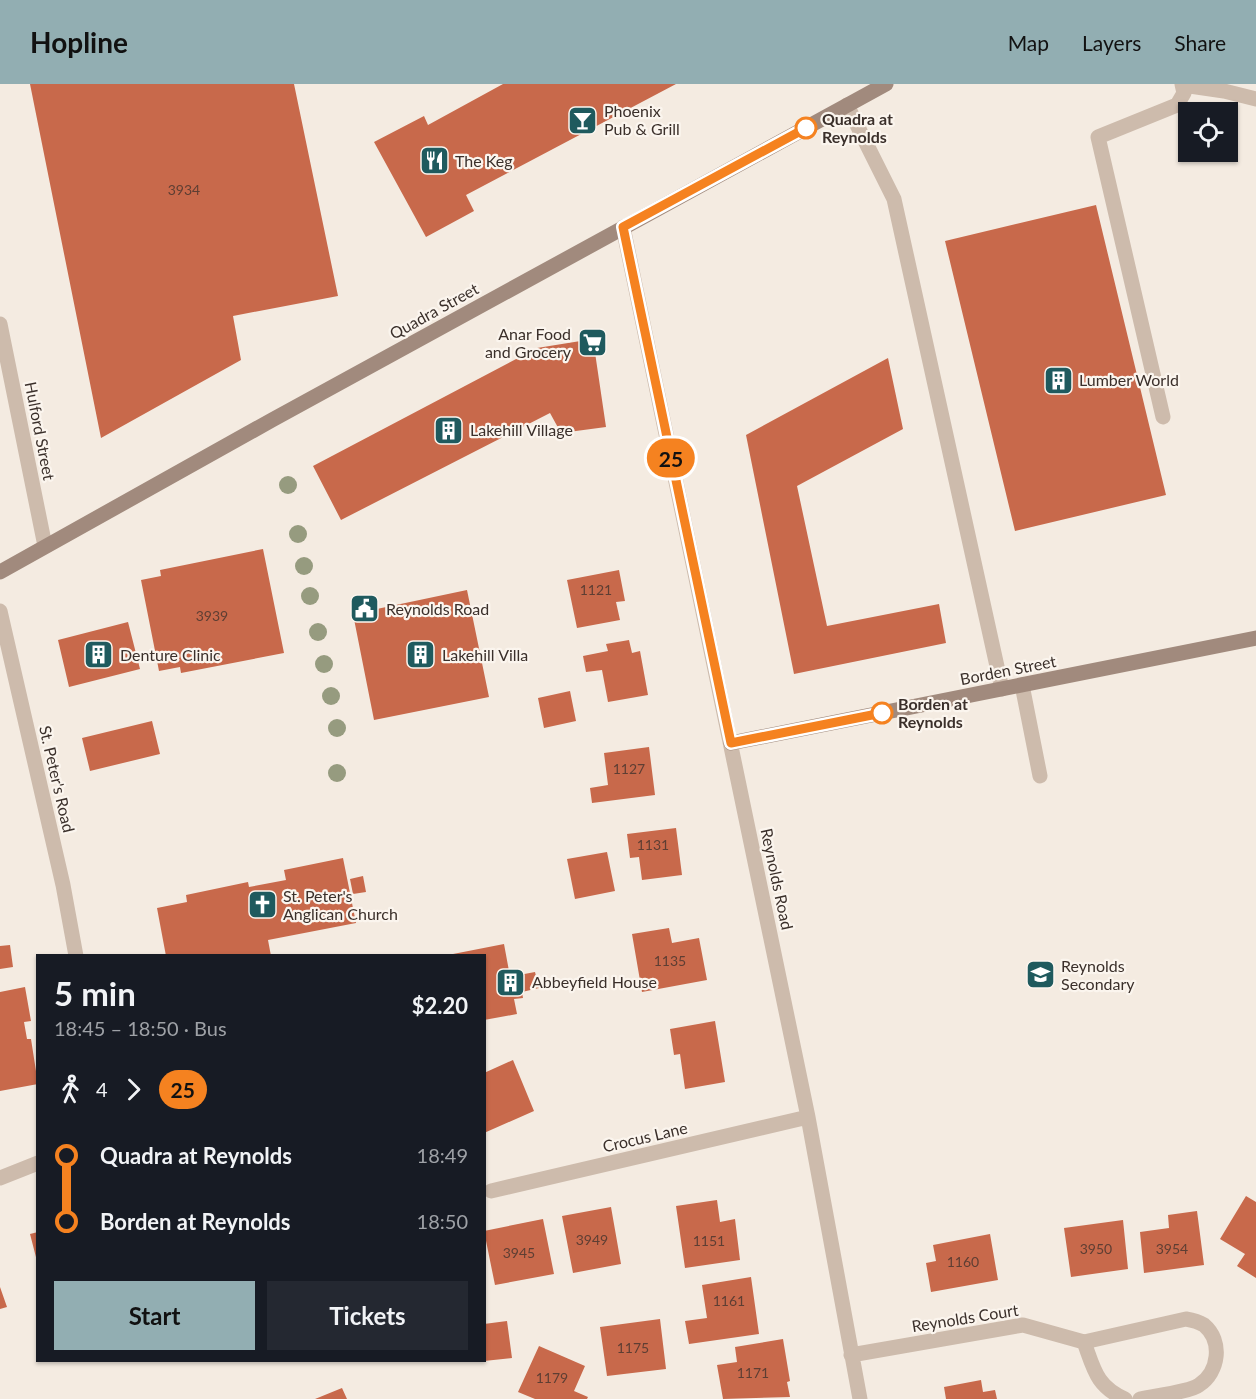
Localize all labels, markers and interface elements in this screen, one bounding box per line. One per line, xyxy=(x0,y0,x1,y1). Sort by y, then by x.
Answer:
text: Hopline xyxy=(30,25,128,59)
text: Map xyxy=(1008,30,1049,55)
text: Layers xyxy=(1082,30,1141,55)
text: Share xyxy=(1174,30,1226,55)
place label: Phoenix Pub & Grill xyxy=(604,101,680,138)
map controls xyxy=(1178,102,1238,162)
button: locate xyxy=(1178,102,1238,162)
bar icon: Phoenix Pub & Grill xyxy=(567,104,599,136)
place label: Quadra at Reynolds xyxy=(822,109,893,146)
marker: Quadra at Reynolds xyxy=(795,117,817,139)
restaurant icon: The Keg xyxy=(418,145,450,177)
place label: The Keg xyxy=(455,151,513,170)
house number: 3934 xyxy=(168,181,200,198)
street label: Quadra Street xyxy=(386,278,482,343)
place label: Anar Food and Grocery xyxy=(485,324,572,361)
supermarket icon: Anar Food and Grocery xyxy=(576,327,608,359)
building icon: Lumber World xyxy=(1042,364,1074,396)
place label: Lumber World xyxy=(1079,370,1179,389)
street label: Hulford Street xyxy=(22,380,59,482)
building icon: Lakehill Village xyxy=(433,414,465,446)
place label: Lakehill Village xyxy=(470,420,573,439)
line badge: 25 xyxy=(644,438,698,478)
text: 25 xyxy=(659,446,683,471)
house number: 1121 xyxy=(580,581,612,598)
public building icon: Reynolds Road xyxy=(349,593,381,625)
place label: Reynolds Road xyxy=(386,599,489,618)
house number: 3939 xyxy=(196,607,228,624)
building icon: Denture Clinic xyxy=(83,639,115,671)
building icon: Lakehill Villa xyxy=(405,639,437,671)
place label: Denture Clinic xyxy=(120,645,221,664)
place label: Lakehill Villa xyxy=(442,645,528,664)
street label: Borden Street xyxy=(958,651,1058,688)
place label: Borden at Reynolds xyxy=(898,694,968,731)
marker: Borden at Reynolds xyxy=(871,702,893,724)
street label: St. Peter's Road xyxy=(36,724,79,834)
house number: 1127 xyxy=(613,760,645,777)
street label: Reynolds Road xyxy=(757,826,798,931)
house number: 1131 xyxy=(637,836,669,853)
place label: St. Peter's Anglican Church xyxy=(283,886,398,923)
church icon: St. Peter's Anglican Church xyxy=(246,889,278,921)
house number: 1135 xyxy=(654,952,686,969)
place label: Reynolds Secondary xyxy=(1061,956,1135,993)
school or university icon: Reynolds Secondary xyxy=(1024,959,1056,991)
building icon: Abbeyfield House xyxy=(495,966,527,998)
place label: Abbeyfield House xyxy=(532,972,657,991)
text: 5 min xyxy=(54,973,136,1013)
text: $2.20 xyxy=(412,992,468,1019)
text: 18:45 – 18:50 · Bus xyxy=(54,1016,227,1040)
icon: walk xyxy=(54,1073,87,1106)
icon: forward xyxy=(117,1073,150,1106)
text: 4 xyxy=(96,1077,108,1101)
text: 25 xyxy=(171,1077,195,1102)
street label: Crocus Lane xyxy=(601,1118,689,1155)
text: Quadra at Reynolds xyxy=(100,1142,292,1169)
text: 18:49 xyxy=(417,1143,468,1167)
text: Borden at Reynolds xyxy=(100,1208,291,1235)
text: 18:50 xyxy=(417,1209,468,1233)
house number: 3949 xyxy=(576,1231,608,1248)
house number: 1151 xyxy=(693,1232,725,1249)
house number: 3950 xyxy=(1080,1240,1112,1257)
house number: 3954 xyxy=(1156,1240,1188,1257)
house number: 3945 xyxy=(503,1244,535,1261)
house number: 1160 xyxy=(947,1253,979,1270)
button: Start xyxy=(54,1281,255,1350)
button: Tickets xyxy=(267,1281,468,1350)
house number: 1161 xyxy=(713,1292,745,1309)
street label: Reynolds Court xyxy=(910,1300,1020,1335)
house number: 1175 xyxy=(617,1339,649,1356)
house number: 1171 xyxy=(737,1364,769,1381)
house number: 1179 xyxy=(536,1369,568,1386)

